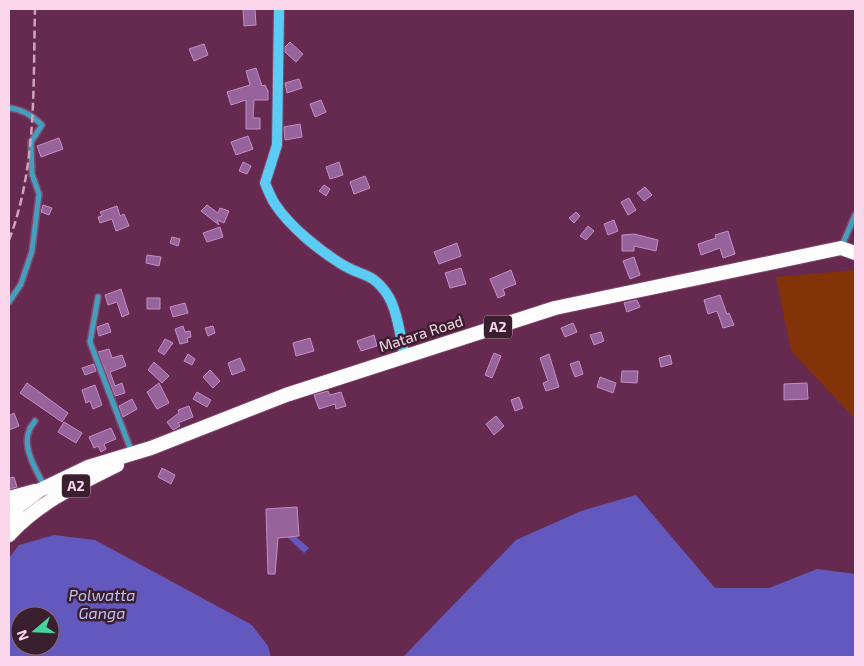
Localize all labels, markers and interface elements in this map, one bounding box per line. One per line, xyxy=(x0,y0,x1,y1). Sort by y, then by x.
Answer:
street label: Matara Road xyxy=(376,311,465,355)
road number: A2 xyxy=(484,316,512,338)
road number: A2 xyxy=(62,474,90,498)
water label: Polwatta Ganga xyxy=(69,585,135,622)
north arrow xyxy=(10,606,60,656)
text: N xyxy=(13,628,32,643)

